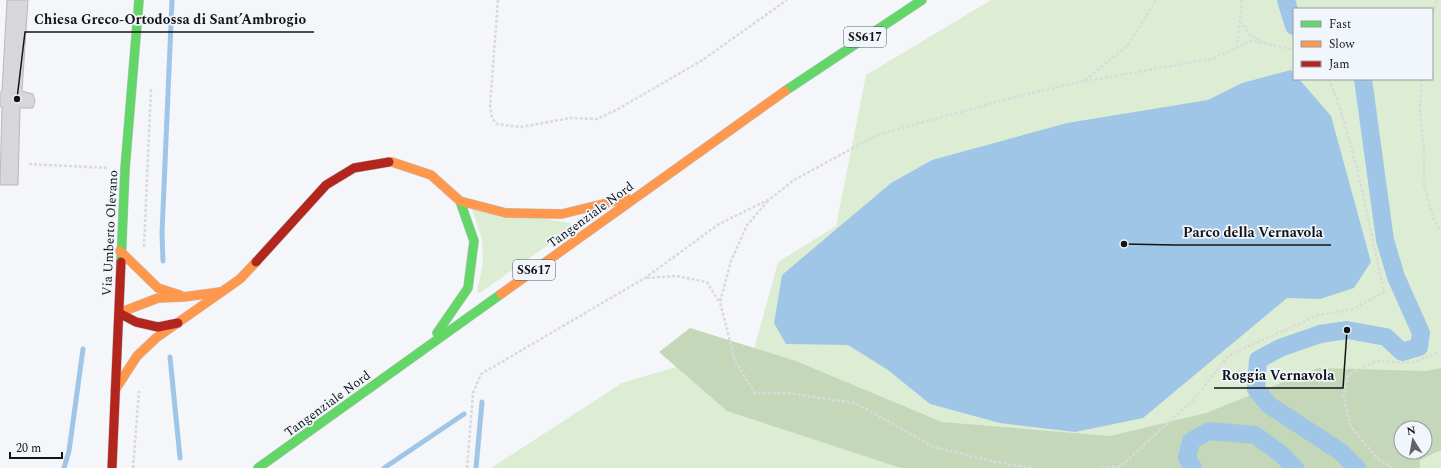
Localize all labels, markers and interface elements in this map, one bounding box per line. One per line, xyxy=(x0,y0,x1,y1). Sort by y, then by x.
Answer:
callout: Chiesa Greco-Ortodossa di Sant’Ambrogio xyxy=(25,6,314,32)
legend xyxy=(1293,8,1433,80)
text: Chiesa Greco-Ortodossa di Sant’Ambrogio xyxy=(34,9,306,30)
text: Fast xyxy=(1329,15,1351,34)
road number: SS617 xyxy=(844,27,886,47)
text: Slow xyxy=(1329,35,1355,54)
text: Jam xyxy=(1329,55,1350,74)
street label: Via Umberto Olevano xyxy=(97,170,123,297)
street label: Tangenziale Nord xyxy=(543,177,638,253)
callout: Parco della Vernavola xyxy=(1175,219,1331,245)
text: Parco della Vernavola xyxy=(1183,222,1324,243)
road number: SS617 xyxy=(513,260,555,280)
callout: Roggia Vernavola xyxy=(1214,362,1343,388)
text: Roggia Vernavola xyxy=(1222,365,1335,386)
street label: Tangenziale Nord xyxy=(280,366,375,442)
north arrow xyxy=(1393,420,1433,460)
text: N xyxy=(1405,421,1417,440)
scale bar xyxy=(10,434,62,460)
text: 20 m xyxy=(16,439,41,458)

